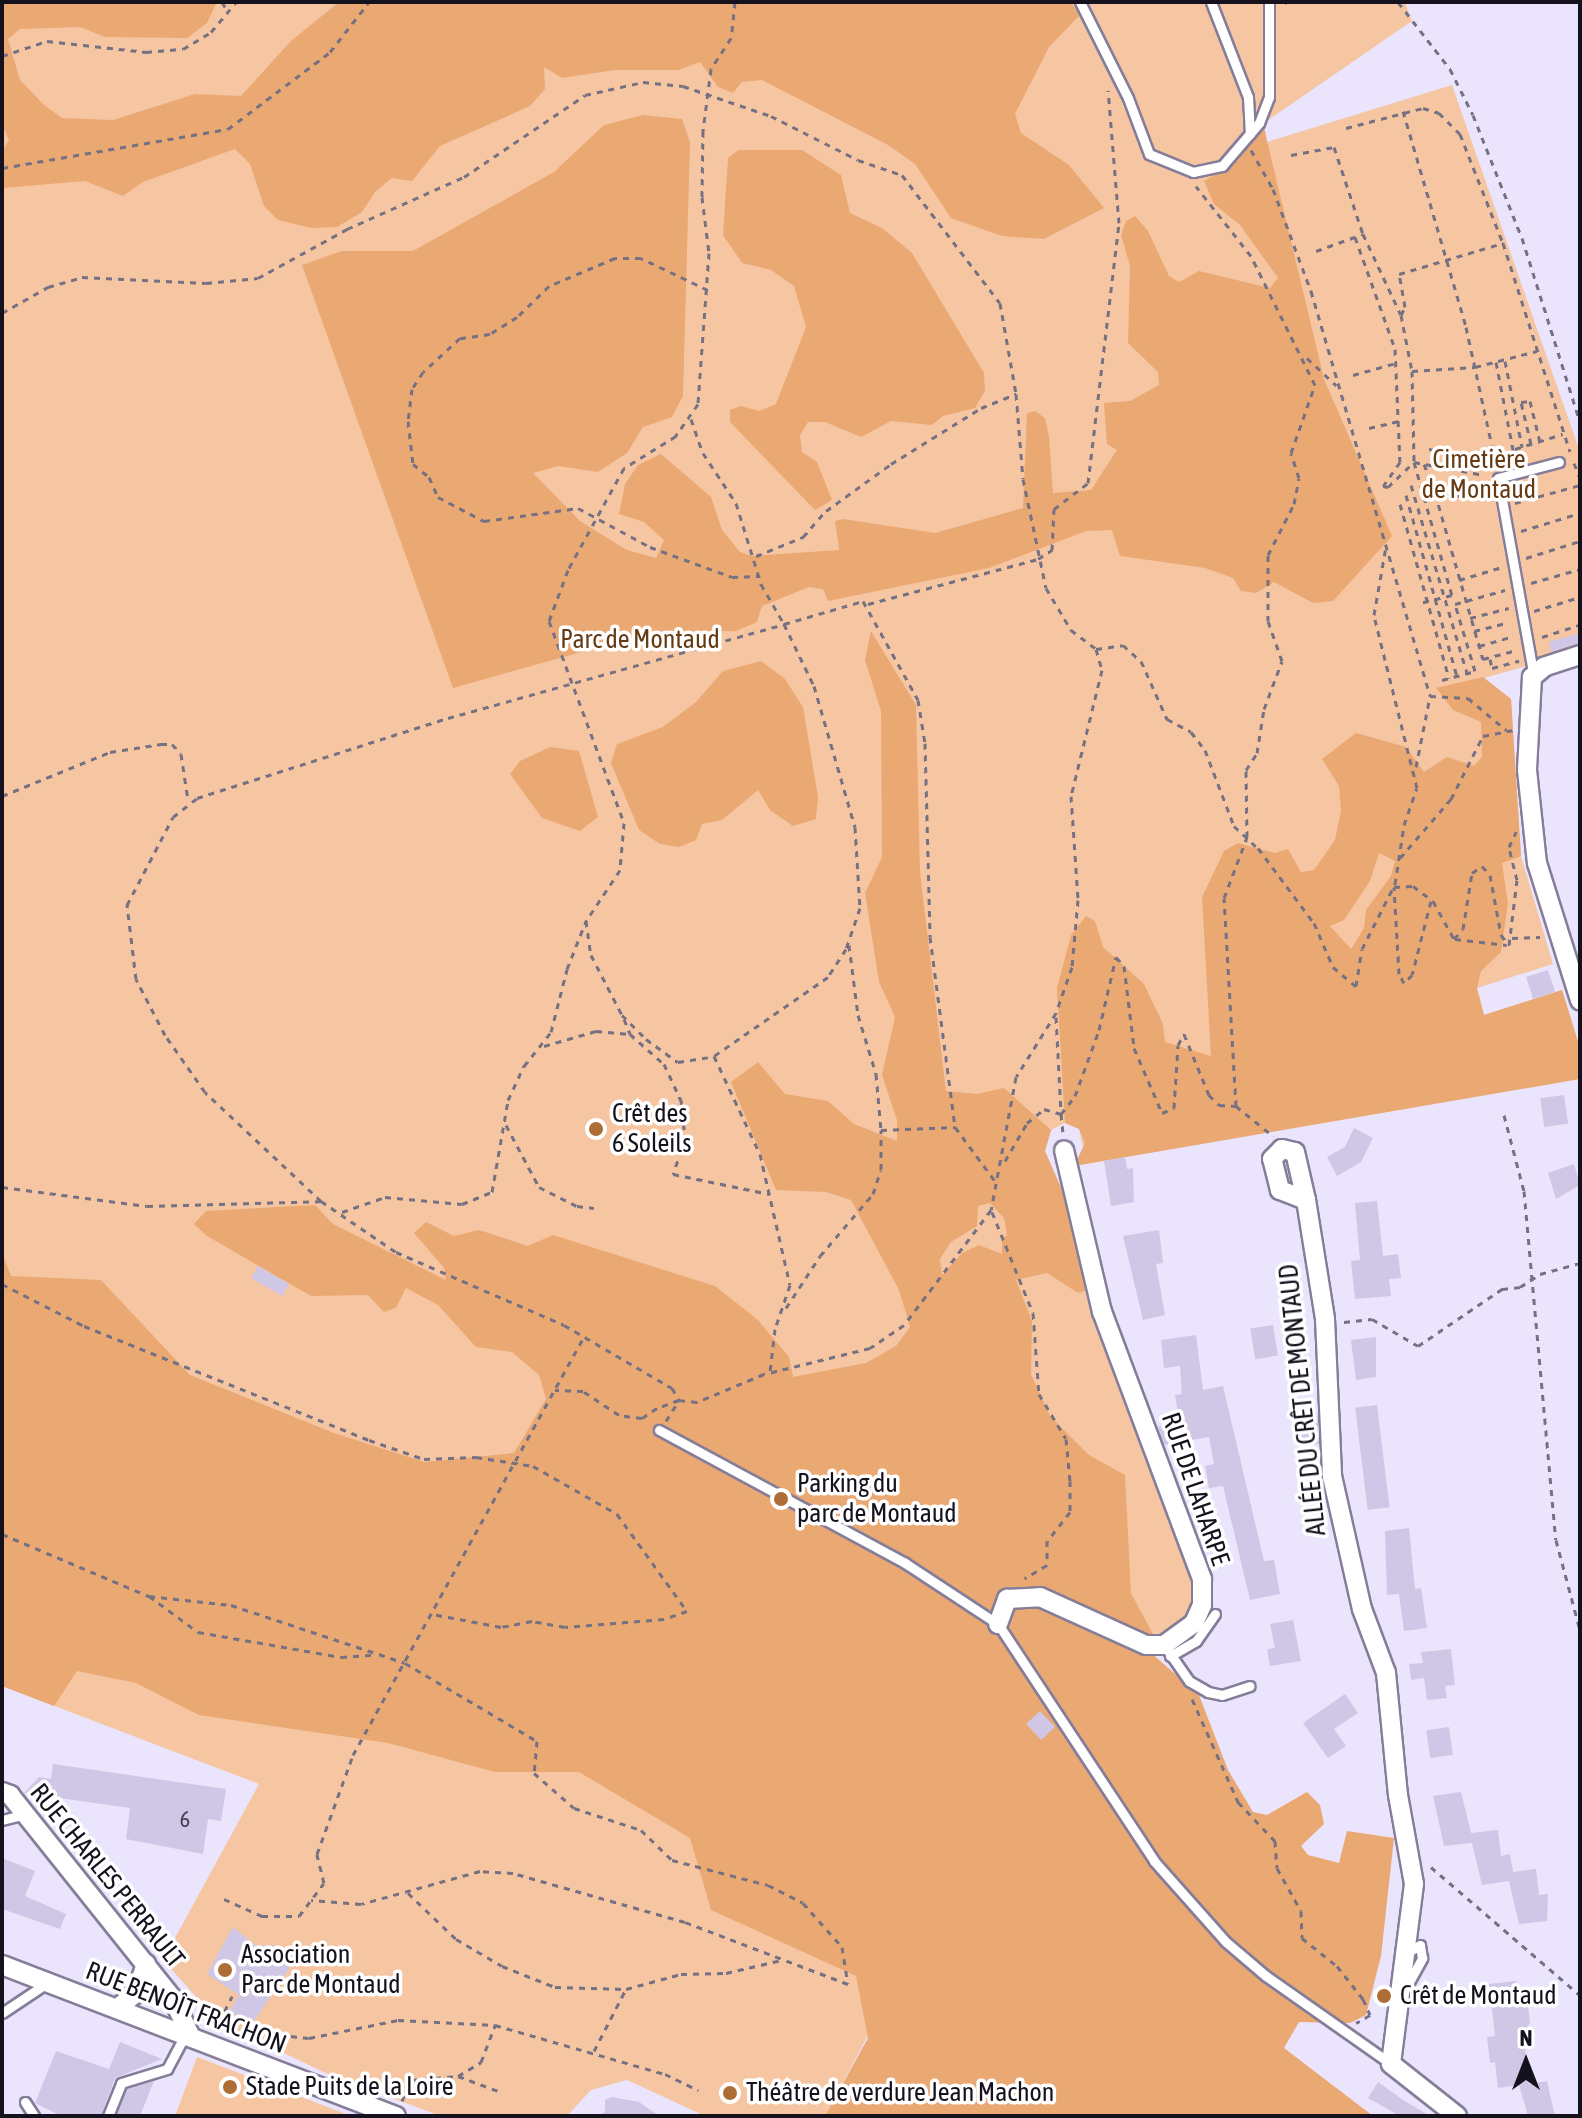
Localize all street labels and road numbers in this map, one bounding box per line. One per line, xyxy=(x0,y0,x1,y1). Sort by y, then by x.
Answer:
street label: ALLÉE DU CRÊT DE MONTAUD xyxy=(1273,1263,1333,1537)
street label: RUE DE LAHARPE xyxy=(1154,1408,1236,1570)
street label: RUE CHARLES PERRAULT xyxy=(23,1778,191,1974)
street label: RUE BENOÎT FRACHON xyxy=(81,1955,291,2061)

